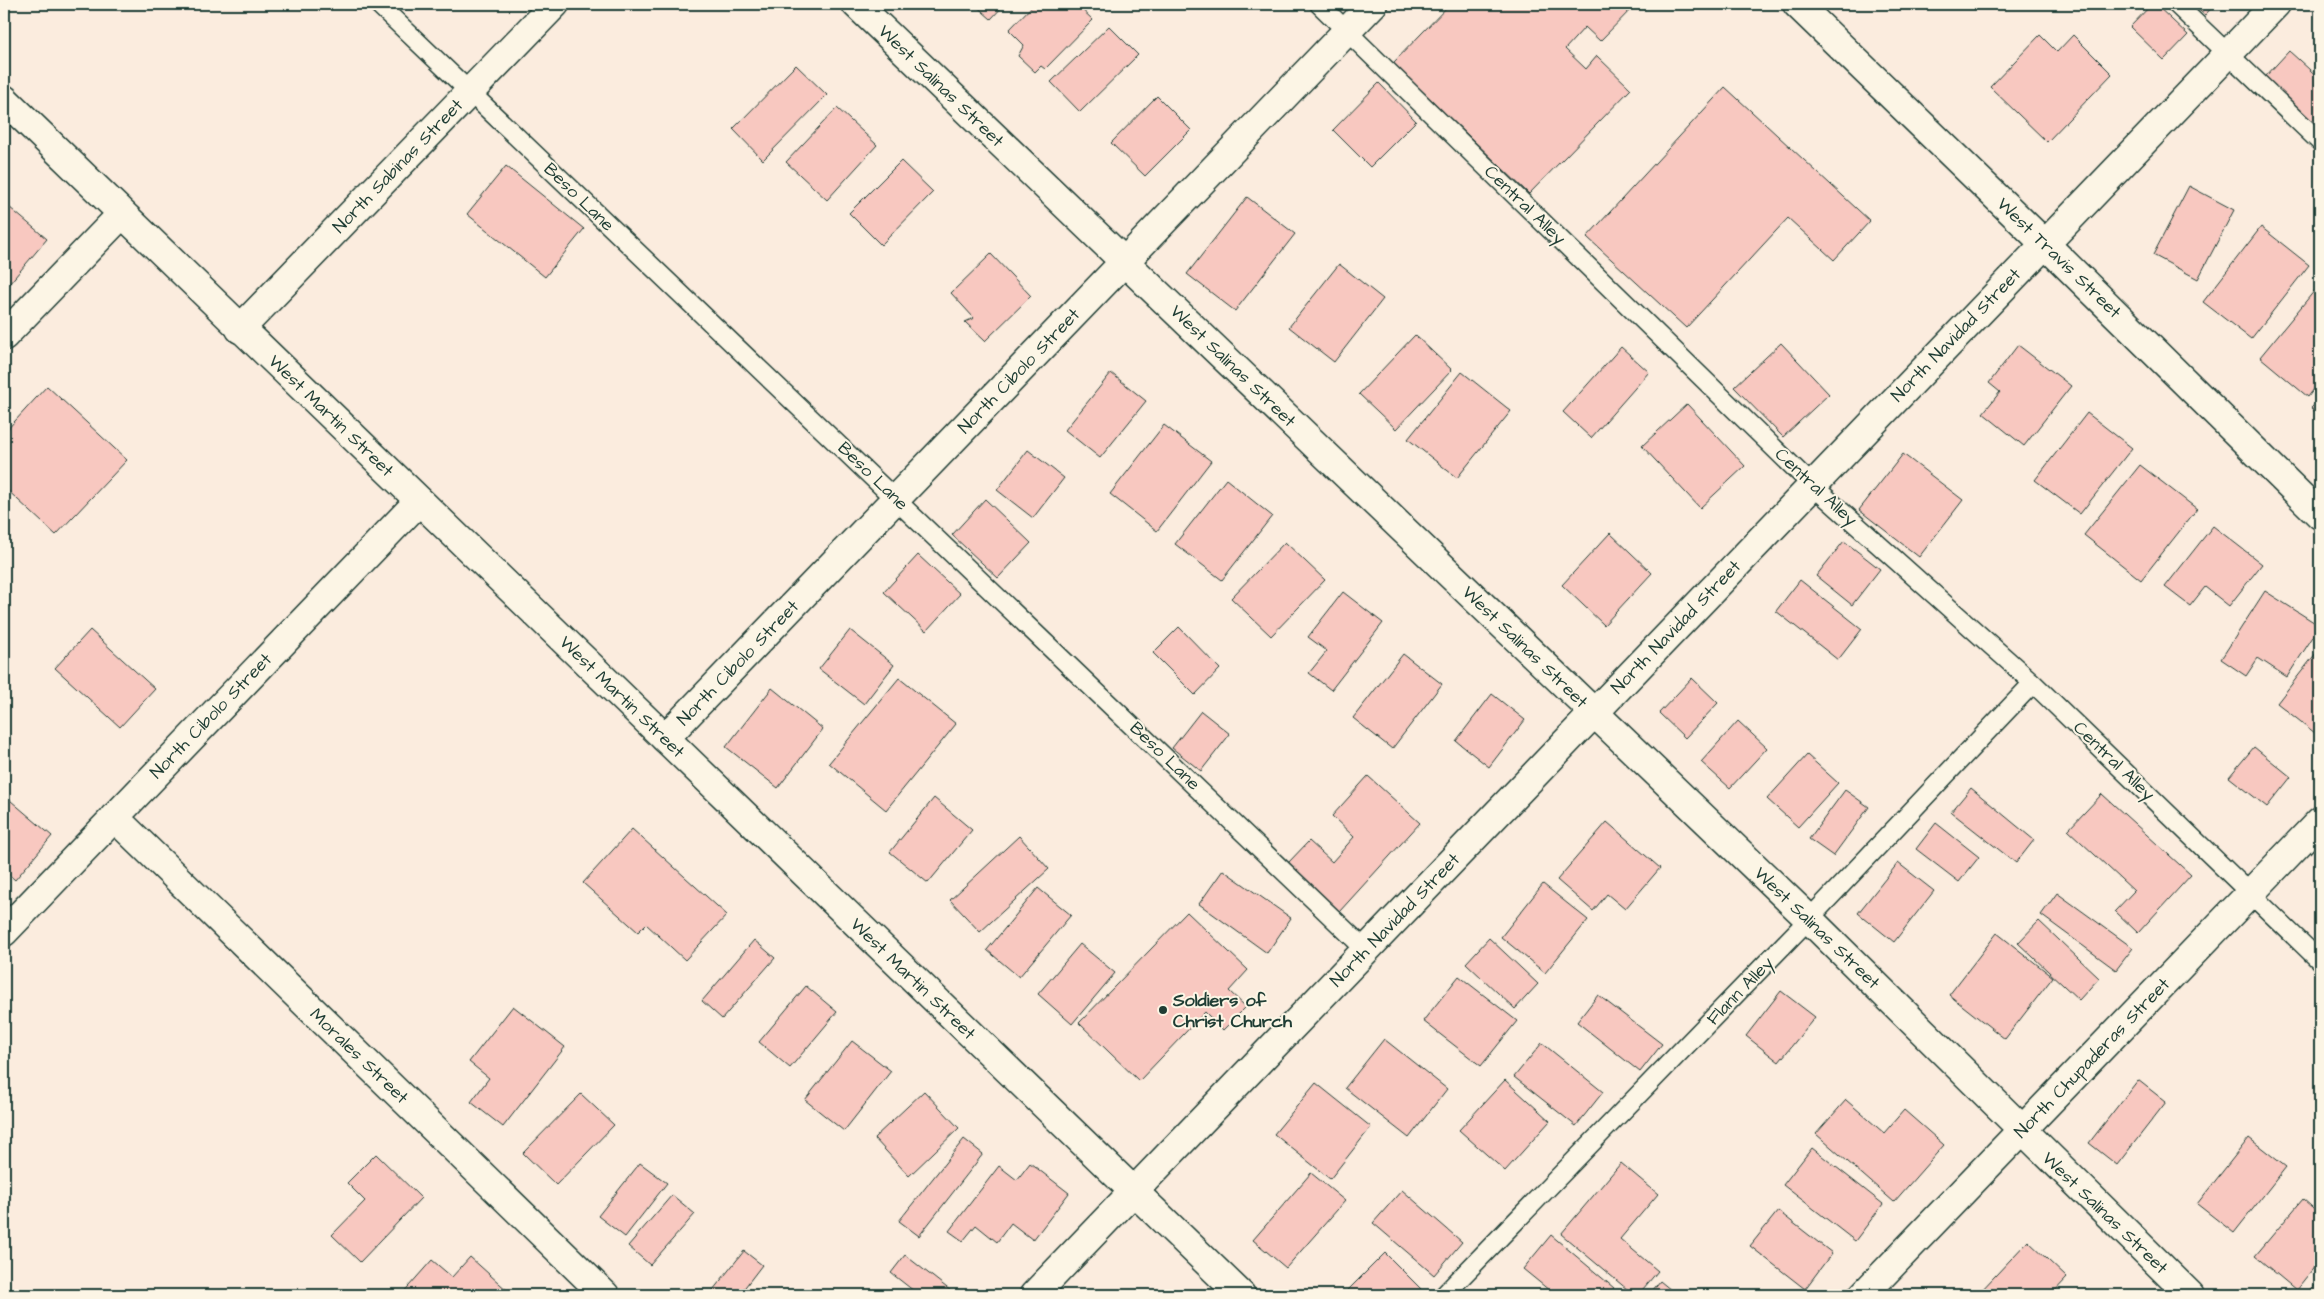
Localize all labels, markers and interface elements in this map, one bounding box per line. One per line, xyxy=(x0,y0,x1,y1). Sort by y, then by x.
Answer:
street label: West Salinas Street xyxy=(872,19,1010,153)
street label: North Sabinas Street xyxy=(327,93,469,239)
street label: Beso Lane xyxy=(538,157,620,237)
street label: Central Alley xyxy=(1478,160,1571,251)
street label: West Travis Street xyxy=(1991,192,2127,325)
street label: North Navidad Street xyxy=(1885,262,2027,408)
street label: West Salinas Street xyxy=(1164,299,1302,433)
street label: North Cibolo Street xyxy=(952,302,1086,439)
street label: West Martin Street xyxy=(263,349,400,483)
street label: Beso Lane xyxy=(832,436,914,516)
street label: Central Alley xyxy=(1769,442,1863,533)
street label: North Navidad Street xyxy=(1605,554,1747,700)
street label: West Salinas Street xyxy=(1456,580,1594,714)
street label: North Cibolo Street xyxy=(671,594,805,731)
street label: West Martin Street xyxy=(554,630,691,764)
street label: North Cibolo Street xyxy=(144,647,278,784)
street label: Beso Lane xyxy=(1124,716,1206,796)
street label: Central Alley xyxy=(2067,716,2160,807)
street label: North Navidad Street xyxy=(1324,847,1466,993)
street label: West Salinas Street xyxy=(1748,861,1886,995)
street label: West Martin Street xyxy=(845,912,982,1046)
street label: Flann Alley xyxy=(1701,951,1780,1031)
street label: North Chupaderas Street xyxy=(2008,972,2176,1144)
place label: Soldiers of Christ Church xyxy=(1172,988,1293,1034)
street label: Morales Street xyxy=(304,1002,414,1110)
marker: Soldiers of Christ Church xyxy=(1157,1004,1169,1016)
street label: West Salinas Street xyxy=(2036,1146,2174,1280)

